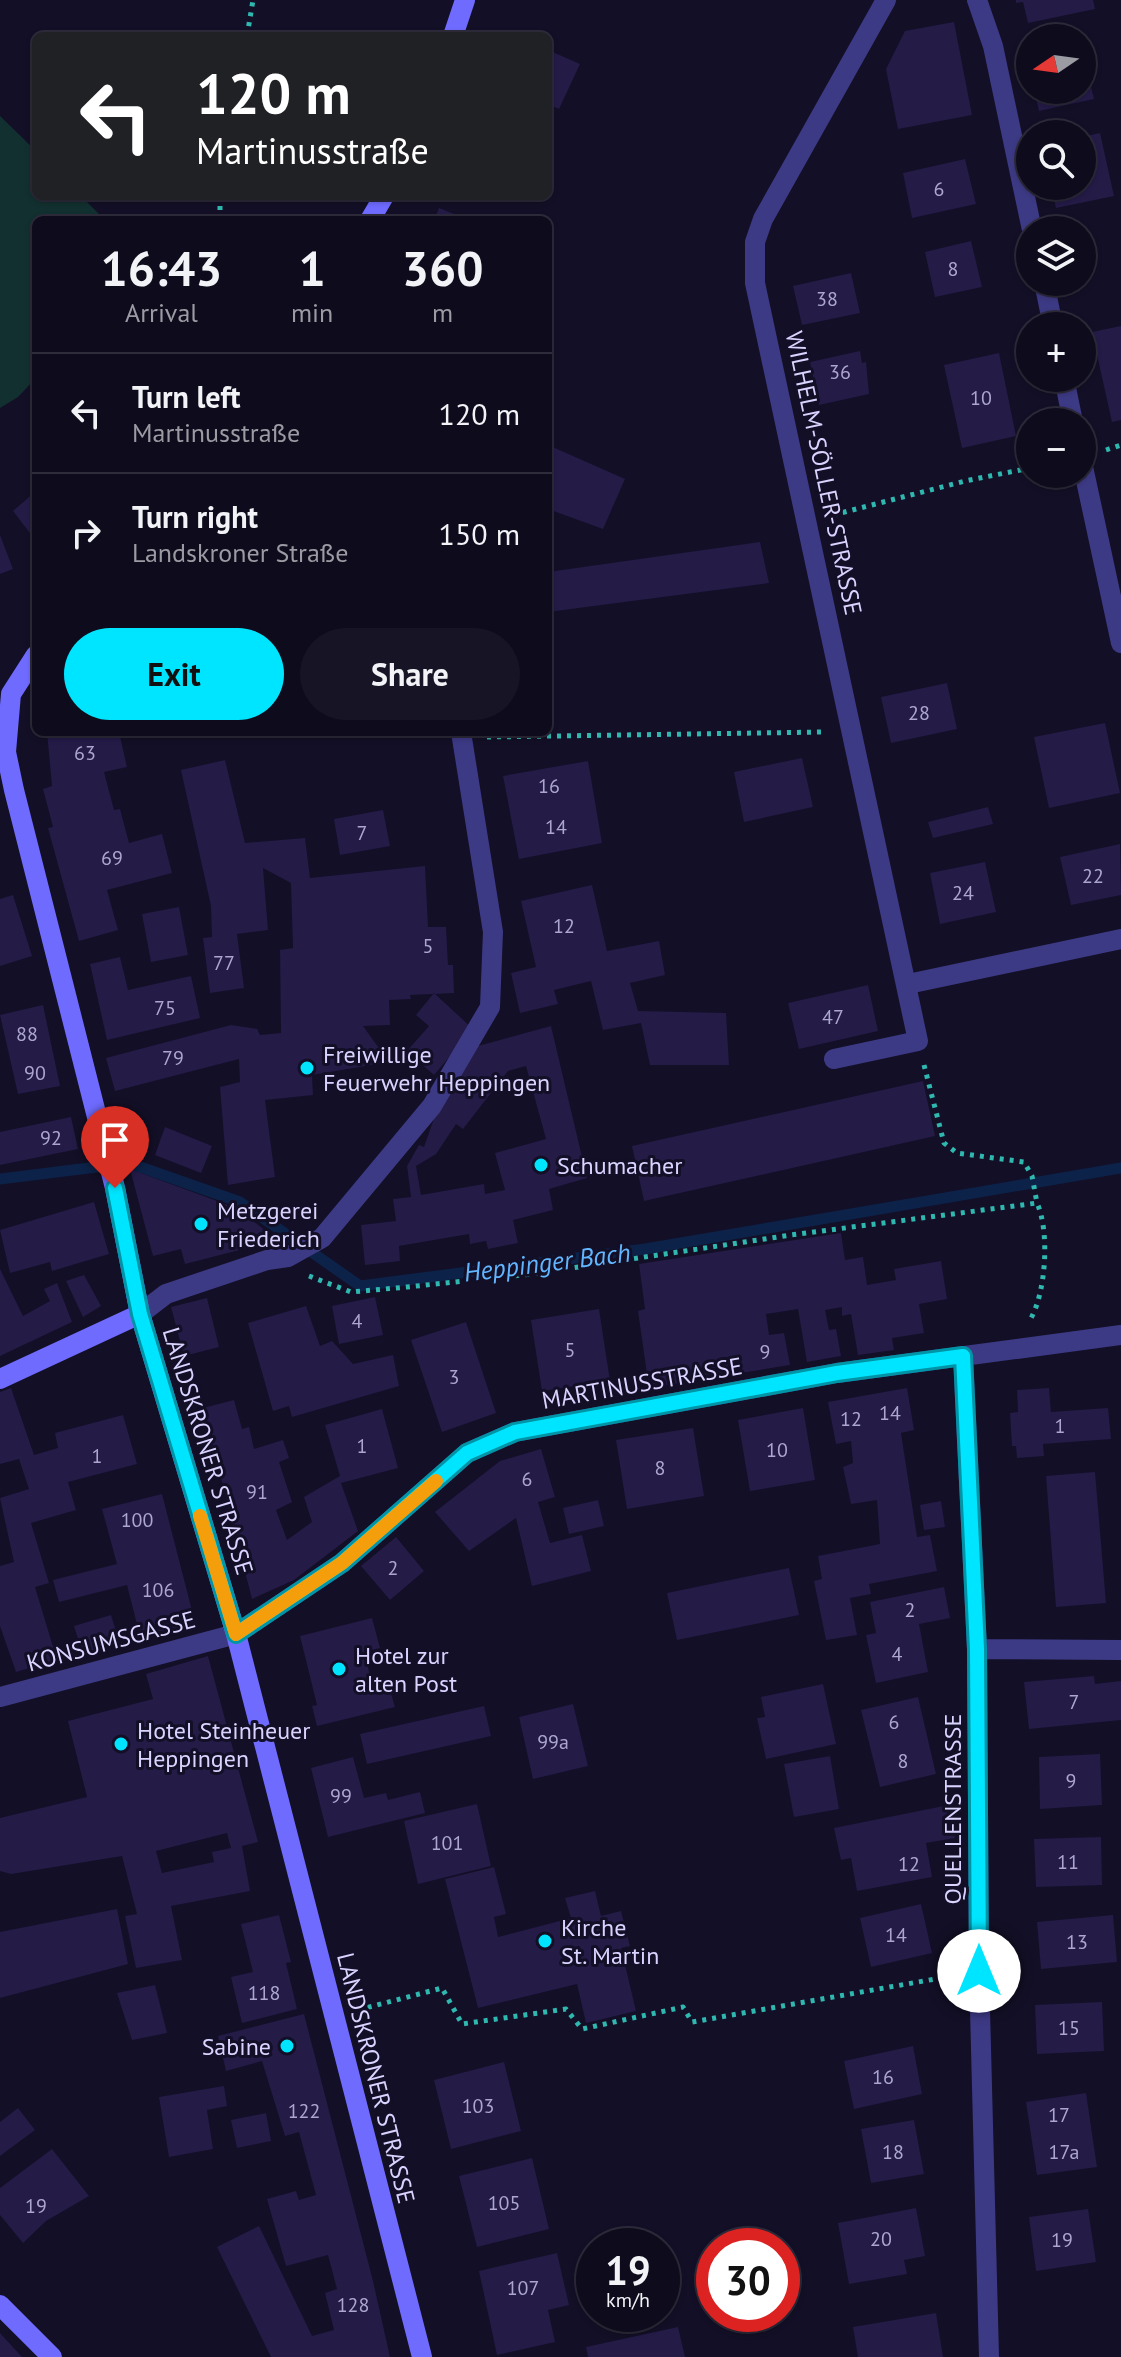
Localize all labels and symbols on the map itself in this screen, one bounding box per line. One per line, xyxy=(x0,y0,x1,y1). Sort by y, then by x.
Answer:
north arrow xyxy=(1016,24,1096,104)
house number: 6 xyxy=(934,176,944,202)
house number: 8 xyxy=(948,256,958,282)
house number: 38 xyxy=(816,286,838,312)
street label: WILHELM-SÖLLER-STRASSE xyxy=(779,328,869,618)
house number: 36 xyxy=(829,359,851,385)
house number: 10 xyxy=(970,385,992,411)
house number: 28 xyxy=(908,700,930,726)
house number: 63 xyxy=(74,740,96,766)
house number: 16 xyxy=(538,773,560,799)
house number: 14 xyxy=(545,814,567,840)
house number: 7 xyxy=(357,820,367,846)
house number: 69 xyxy=(101,845,123,871)
house number: 22 xyxy=(1082,863,1104,889)
house number: 24 xyxy=(952,880,974,906)
house number: 12 xyxy=(553,913,575,939)
house number: 5 xyxy=(423,933,433,959)
house number: 77 xyxy=(213,950,235,976)
house number: 75 xyxy=(154,995,176,1021)
house number: 47 xyxy=(822,1004,844,1030)
house number: 88 xyxy=(16,1021,38,1047)
place label: Freiwillige Feuerwehr Heppingen xyxy=(323,1039,550,1098)
house number: 79 xyxy=(162,1045,184,1071)
marker: Freiwillige Feuerwehr Heppingen xyxy=(298,1059,316,1077)
house number: 90 xyxy=(24,1060,46,1086)
pin xyxy=(81,1106,149,1188)
house number: 92 xyxy=(40,1125,62,1151)
place label: Schumacher xyxy=(557,1150,682,1181)
marker: Schumacher xyxy=(532,1156,550,1174)
place label: Metzgerei Friederich xyxy=(217,1195,320,1254)
marker: Metzgerei Friederich xyxy=(192,1215,210,1233)
water label: Heppinger Bach xyxy=(462,1235,632,1289)
house number: 4 xyxy=(352,1308,363,1334)
street label: LANDSKRONER STRASSE xyxy=(156,1323,260,1579)
house number: 5 xyxy=(565,1337,575,1363)
house number: 9 xyxy=(760,1339,770,1365)
street label: MARTINUSSTRASSE xyxy=(539,1350,745,1416)
house number: 3 xyxy=(449,1364,459,1390)
house number: 14 xyxy=(879,1400,901,1426)
house number: 12 xyxy=(840,1406,862,1432)
house number: 1 xyxy=(1055,1413,1065,1439)
house number: 1 xyxy=(357,1433,367,1459)
house number: 10 xyxy=(766,1437,788,1463)
house number: 1 xyxy=(92,1443,102,1469)
house number: 8 xyxy=(655,1455,665,1481)
house number: 6 xyxy=(522,1466,532,1492)
house number: 91 xyxy=(246,1479,268,1505)
house number: 100 xyxy=(121,1507,153,1533)
house number: 2 xyxy=(388,1555,398,1581)
house number: 106 xyxy=(142,1577,174,1603)
house number: 2 xyxy=(905,1597,915,1623)
street label: KONSUMSGASSE xyxy=(23,1604,199,1678)
place label: Hotel zur alten Post xyxy=(355,1640,457,1699)
house number: 4 xyxy=(892,1641,903,1667)
marker: Hotel zur alten Post xyxy=(330,1660,348,1678)
house number: 7 xyxy=(1069,1689,1079,1715)
house number: 6 xyxy=(889,1709,899,1735)
street label: QUELLENSTRASSE xyxy=(937,1714,968,1904)
place label: Hotel Steinheuer Heppingen xyxy=(137,1715,310,1774)
house number: 99a xyxy=(537,1729,569,1755)
marker: Hotel Steinheuer Heppingen xyxy=(112,1735,130,1753)
house number: 8 xyxy=(898,1748,908,1774)
house number: 9 xyxy=(1066,1768,1076,1794)
house number: 99 xyxy=(330,1783,352,1809)
house number: 101 xyxy=(431,1830,463,1856)
house number: 11 xyxy=(1057,1849,1079,1875)
house number: 12 xyxy=(898,1851,920,1877)
place label: Kirche St. Martin xyxy=(561,1912,659,1971)
house number: 14 xyxy=(885,1922,907,1948)
position arrow xyxy=(937,1929,1021,2013)
house number: 13 xyxy=(1066,1929,1088,1955)
marker: Kirche St. Martin xyxy=(536,1932,554,1950)
street label: LANDSKRONER STRASSE xyxy=(330,1949,422,2207)
house number: 118 xyxy=(248,1980,280,2006)
house number: 15 xyxy=(1058,2015,1080,2041)
place label: Sabine xyxy=(202,2031,271,2062)
marker: Sabine xyxy=(278,2037,296,2055)
house number: 16 xyxy=(872,2064,894,2090)
house number: 103 xyxy=(462,2093,494,2119)
house number: 122 xyxy=(288,2098,320,2124)
house number: 17 xyxy=(1048,2102,1070,2128)
house number: 18 xyxy=(882,2139,904,2165)
house number: 17a xyxy=(1049,2139,1079,2165)
house number: 105 xyxy=(488,2190,520,2216)
house number: 19 xyxy=(25,2193,47,2219)
house number: 20 xyxy=(870,2226,892,2252)
house number: 19 xyxy=(1051,2227,1073,2253)
speed limit sign: 30 xyxy=(696,2228,800,2332)
house number: 107 xyxy=(507,2275,539,2301)
house number: 128 xyxy=(337,2292,369,2318)

